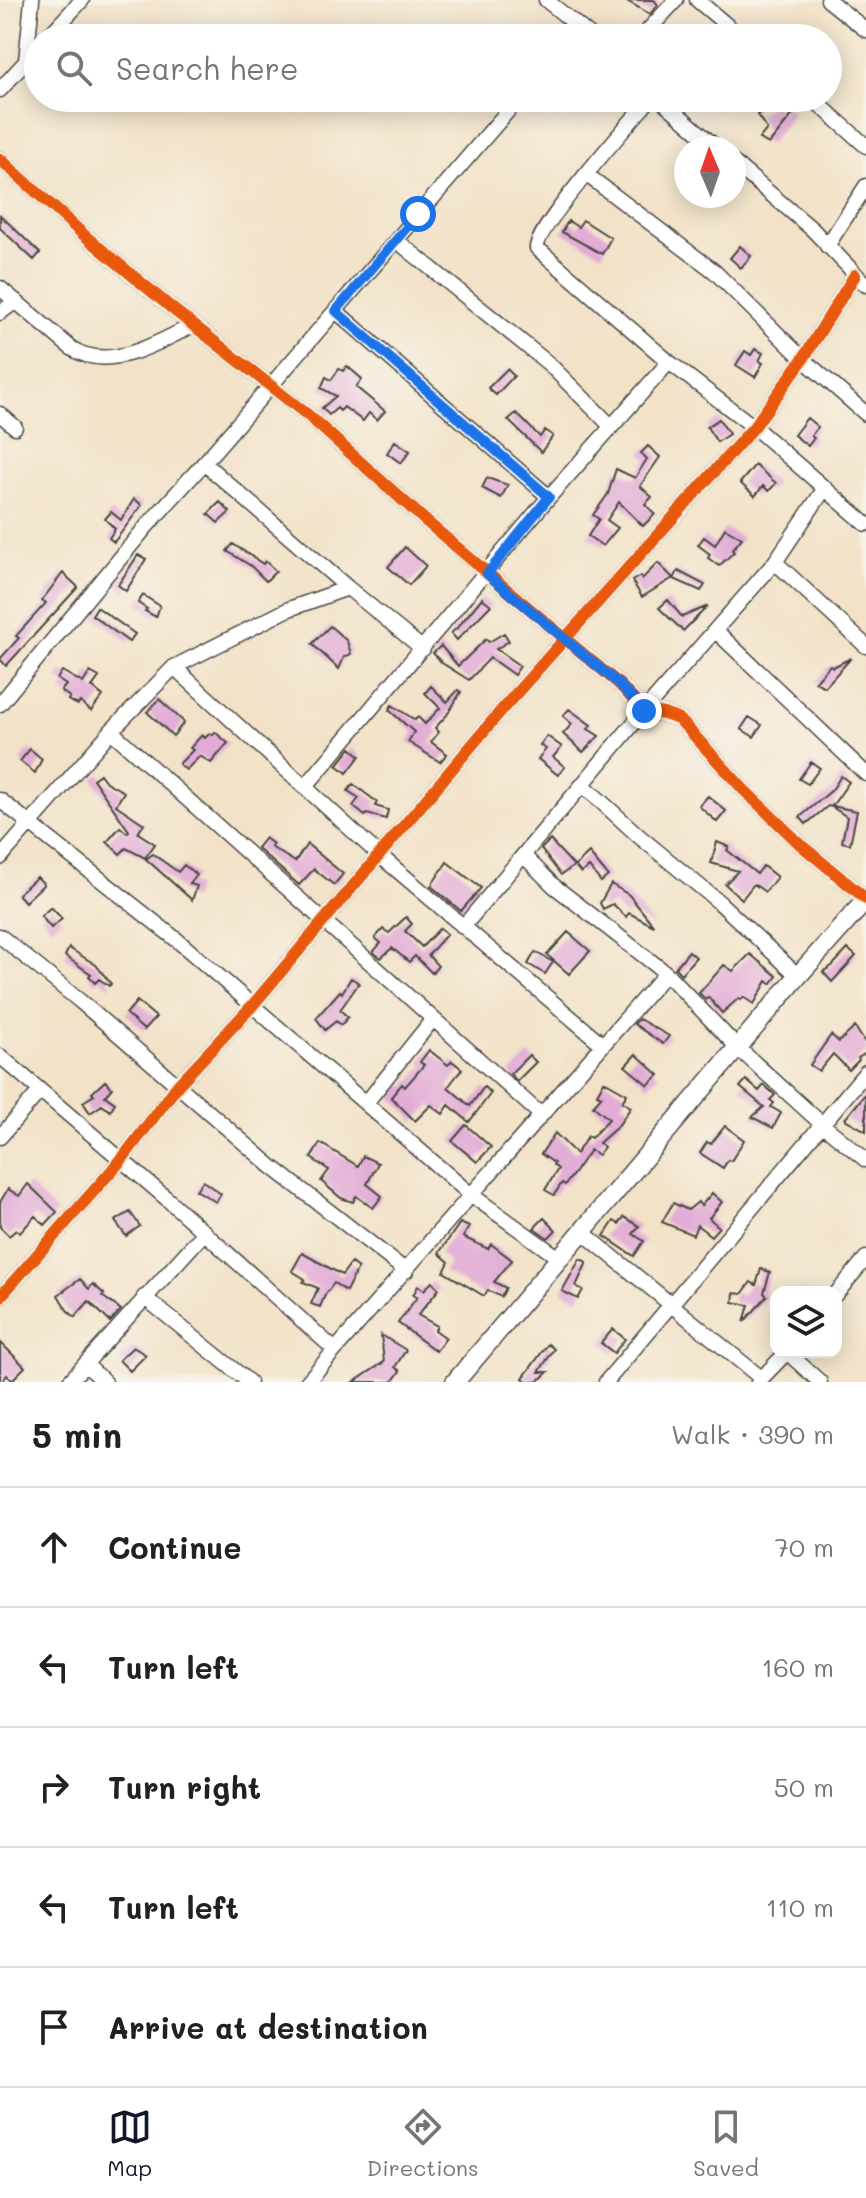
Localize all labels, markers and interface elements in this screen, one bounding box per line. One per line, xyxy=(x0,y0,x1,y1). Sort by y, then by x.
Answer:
search box xyxy=(24,24,842,112)
icon: search xyxy=(52,46,96,90)
text: Search here xyxy=(116,48,299,88)
north arrow xyxy=(674,136,746,208)
route start xyxy=(400,196,436,232)
route end xyxy=(626,693,662,729)
map controls xyxy=(770,1286,842,1358)
button: layers xyxy=(770,1286,842,1358)
text: 5 min xyxy=(32,1412,122,1457)
text: Walk · 390 m xyxy=(671,1417,834,1451)
icon: ahead xyxy=(32,1525,76,1569)
text: Continue xyxy=(108,1527,241,1567)
text: 70 m xyxy=(774,1530,834,1564)
icon: left xyxy=(32,1645,76,1689)
text: Turn left xyxy=(108,1647,239,1687)
text: 160 m xyxy=(762,1650,834,1684)
icon: right xyxy=(32,1765,76,1809)
text: Turn right xyxy=(108,1767,261,1807)
text: 50 m xyxy=(774,1770,834,1804)
icon: left xyxy=(32,1885,76,1929)
text: Turn left xyxy=(108,1887,239,1927)
text: 110 m xyxy=(766,1890,834,1924)
icon: arrive xyxy=(32,2005,76,2049)
text: Arrive at destination xyxy=(108,2007,428,2047)
tab: Map xyxy=(107,2105,152,2182)
tab: Directions xyxy=(367,2105,479,2182)
tab: Saved xyxy=(693,2105,759,2182)

